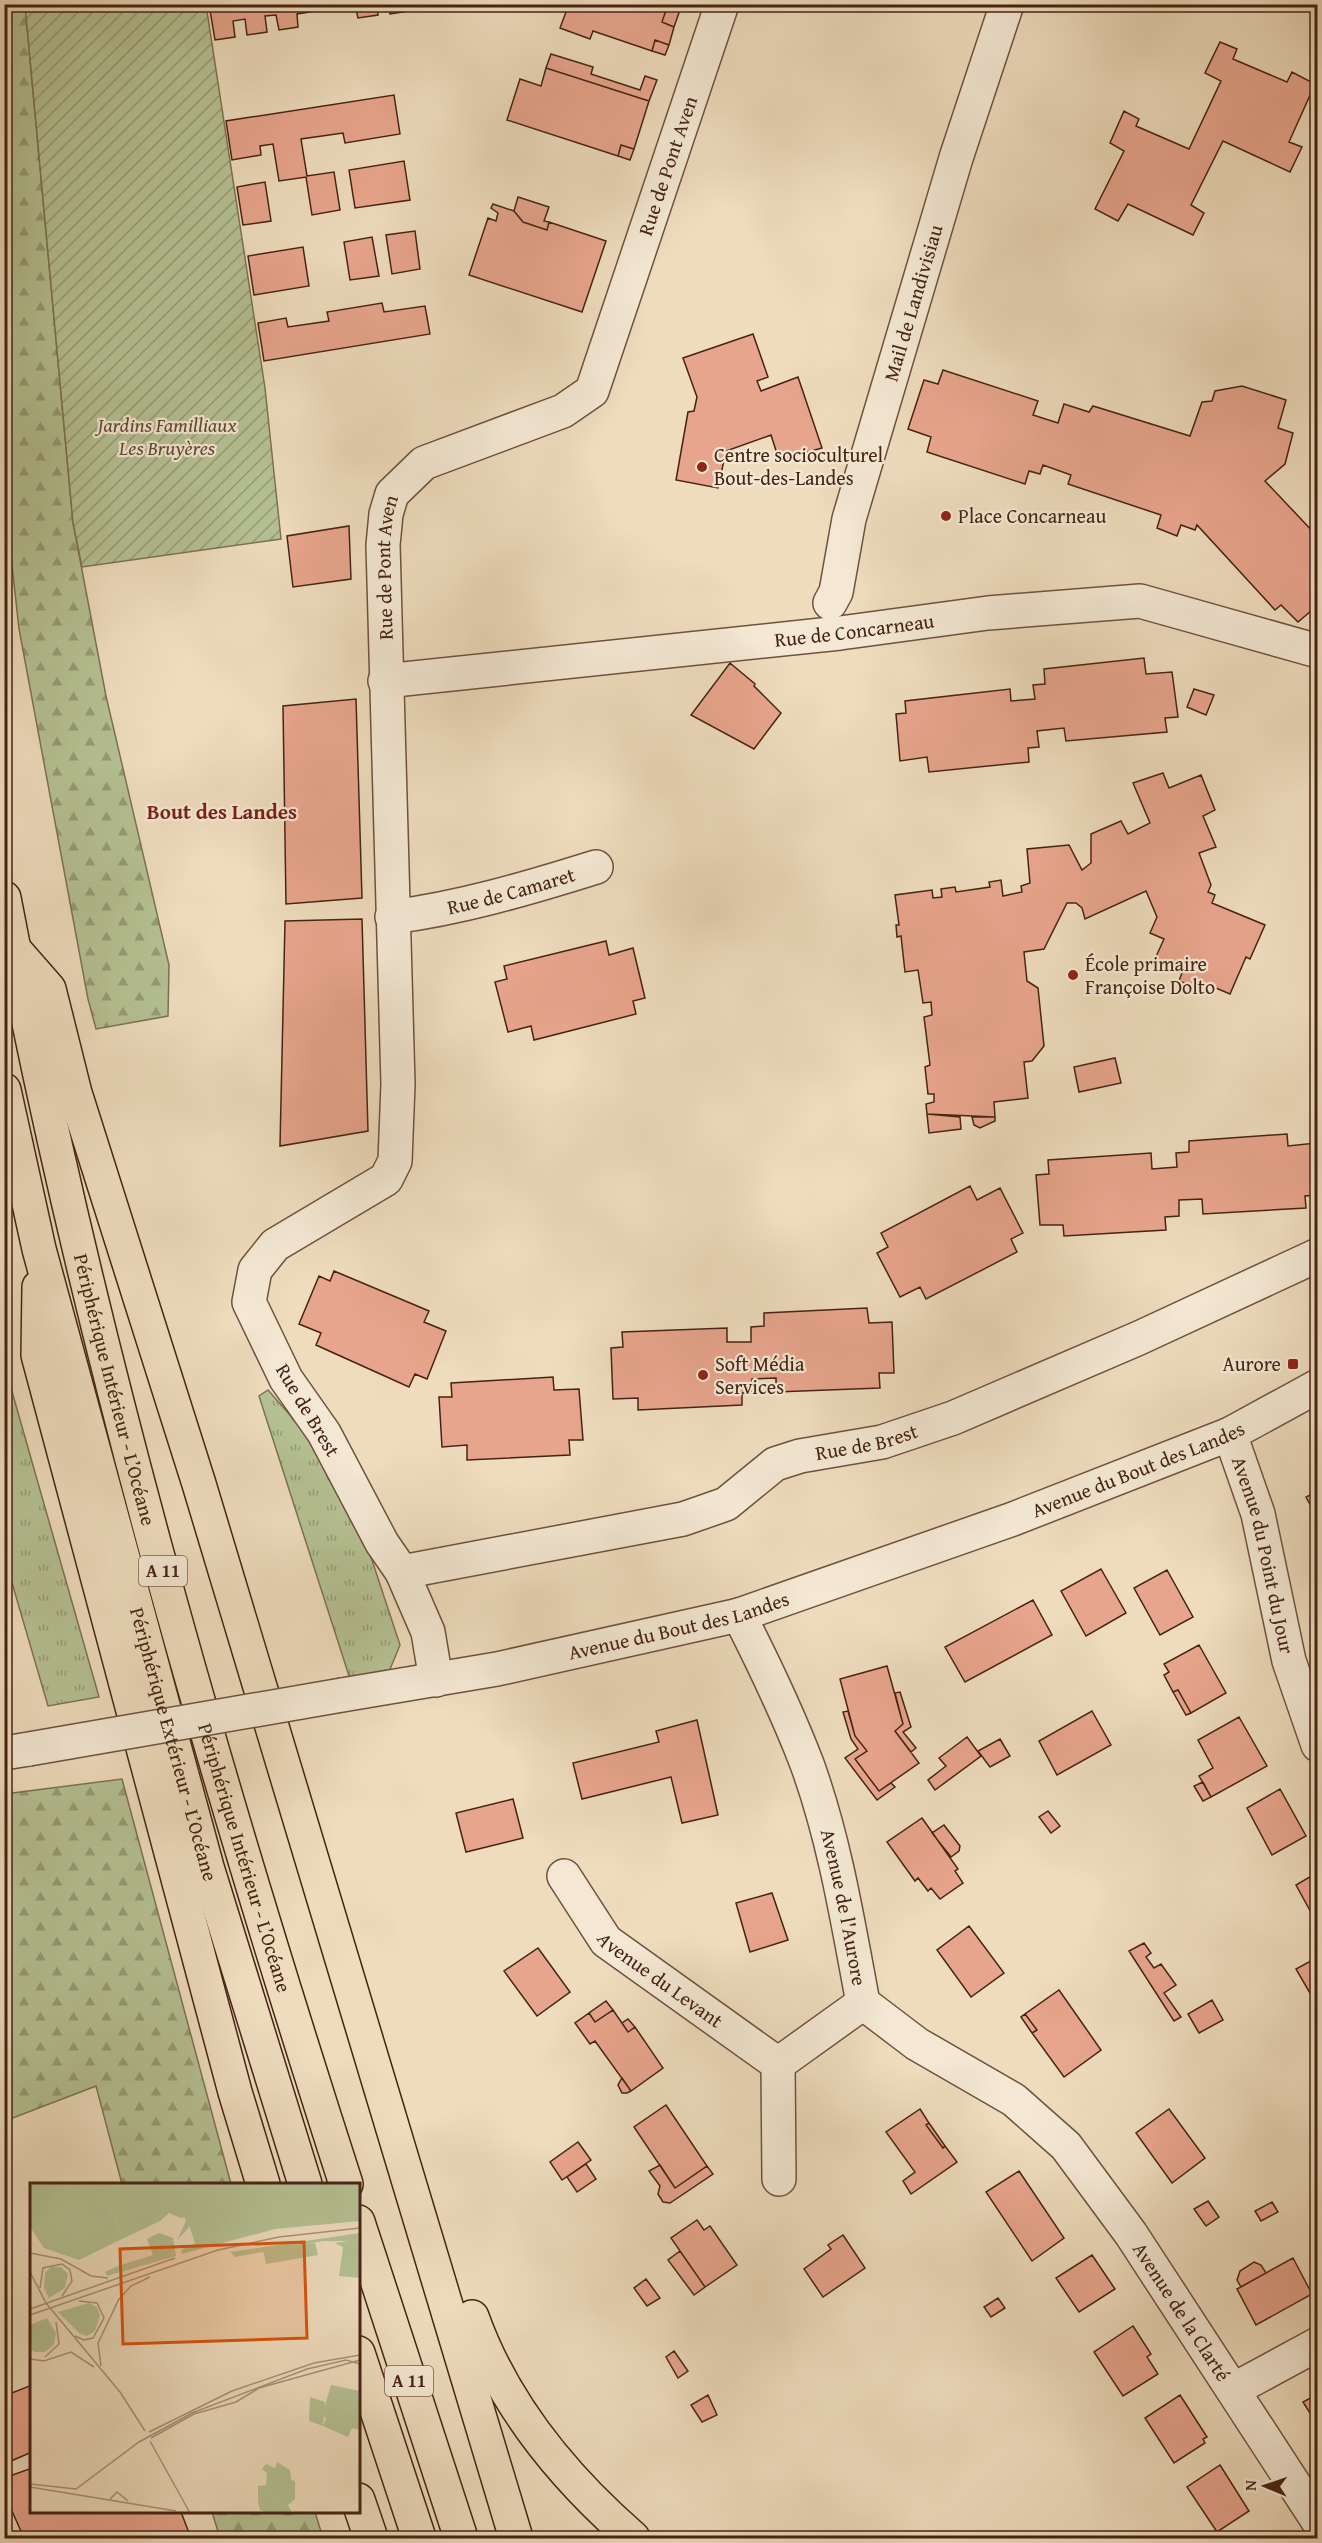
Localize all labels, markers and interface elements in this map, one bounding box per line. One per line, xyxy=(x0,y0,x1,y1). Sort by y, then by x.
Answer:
street label: Rue de Pont Aven xyxy=(630,92,704,239)
street label: Mail de Landivisiau xyxy=(876,221,950,385)
park label: Jardins Familliaux Les Bruyères xyxy=(95,410,236,462)
place label: Centre socioculturel Bout-des-Landes xyxy=(714,440,884,492)
marker: Centre socioculturel Bout-des-Landes xyxy=(695,460,709,474)
street label: Rue de Pont Aven xyxy=(368,491,405,640)
place label: Place Concarneau xyxy=(958,501,1106,530)
marker: Place Concarneau xyxy=(939,509,953,523)
street label: Rue de Concarneau xyxy=(773,605,936,654)
district label: Bout des Landes xyxy=(147,796,297,827)
street label: Rue de Camaret xyxy=(444,859,578,921)
place label: École primaire Françoise Dolto xyxy=(1085,949,1215,1001)
marker: École primaire Françoise Dolto xyxy=(1066,968,1080,982)
street label: Périphérique Intérieur - L’Océane xyxy=(67,1251,164,1529)
place label: Soft Média Services xyxy=(715,1349,805,1401)
place label: Aurore xyxy=(1223,1349,1281,1378)
marker: Aurore xyxy=(1286,1357,1300,1371)
street label: Rue de Brest xyxy=(269,1358,348,1462)
marker: Soft Média Services xyxy=(696,1368,710,1382)
street label: Avenue du Bout des Landes xyxy=(1027,1414,1250,1524)
street label: Rue de Brest xyxy=(813,1416,922,1467)
street label: Avenue du Point du Jour xyxy=(1225,1452,1302,1656)
road number: A 11 xyxy=(139,1556,187,1586)
street label: Avenue du Bout des Landes xyxy=(566,1584,793,1667)
street label: Périphérique Extérieur - L’Océane xyxy=(123,1604,225,1884)
street label: Périphérique Intérieur - L’Océane xyxy=(191,1720,299,1996)
street label: Avenue de l'Aurore xyxy=(814,1825,875,1988)
street label: Avenue du Levant xyxy=(590,1927,729,2034)
inset map xyxy=(30,2183,360,2513)
street label: Avenue de la Clarté xyxy=(1126,2236,1238,2387)
road number: A 11 xyxy=(385,2366,433,2396)
north arrow xyxy=(1235,2456,1295,2516)
text: N xyxy=(1238,2479,1262,2491)

